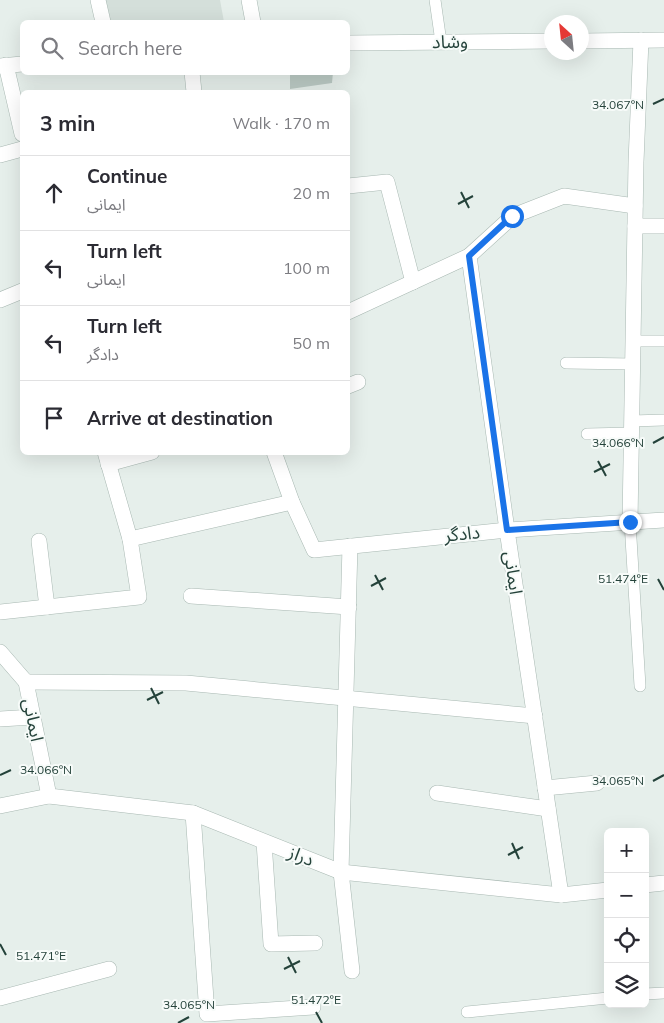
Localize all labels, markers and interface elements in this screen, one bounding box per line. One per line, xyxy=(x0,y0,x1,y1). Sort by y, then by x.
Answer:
north arrow xyxy=(544,15,589,60)
search box xyxy=(20,20,350,75)
street label: وشاد xyxy=(432,30,468,53)
icon: search xyxy=(38,34,66,62)
text: Search here xyxy=(78,36,182,60)
text: 34.067°N xyxy=(592,97,644,112)
text: 3 min xyxy=(40,110,95,136)
text: Walk · 170 m xyxy=(232,113,330,133)
text: Continue xyxy=(87,164,167,188)
icon: ahead xyxy=(40,179,68,207)
text: 20 m xyxy=(293,183,330,203)
text: ایمانی xyxy=(87,194,126,214)
route start xyxy=(501,205,524,228)
text: Turn left xyxy=(87,239,162,263)
icon: left xyxy=(40,254,68,282)
text: 100 m xyxy=(283,258,330,278)
text: ایمانی xyxy=(87,269,126,289)
text: Turn left xyxy=(87,314,162,338)
icon: left xyxy=(40,329,68,357)
text: 50 m xyxy=(293,333,330,353)
text: دادگر xyxy=(87,344,119,364)
icon: arrive xyxy=(40,404,68,432)
text: Arrive at destination xyxy=(87,406,273,430)
text: 34.066°N xyxy=(592,435,644,450)
route end xyxy=(619,511,642,534)
street label: دادگر xyxy=(442,520,481,547)
street label: ایمانی xyxy=(499,550,528,596)
text: 51.474°E xyxy=(598,571,648,586)
street label: ایمانی xyxy=(18,696,49,743)
text: 34.066°N xyxy=(20,762,72,777)
text: 34.065°N xyxy=(592,773,644,788)
map controls xyxy=(604,828,649,1008)
button: + xyxy=(604,828,649,873)
street label: دراز xyxy=(284,840,317,871)
button: − xyxy=(604,873,649,918)
button: locate xyxy=(604,918,649,963)
text: 51.471°E xyxy=(16,948,66,963)
button: layers xyxy=(604,963,649,1008)
text: 51.472°E xyxy=(291,992,341,1007)
text: 34.065°N xyxy=(163,997,215,1012)

